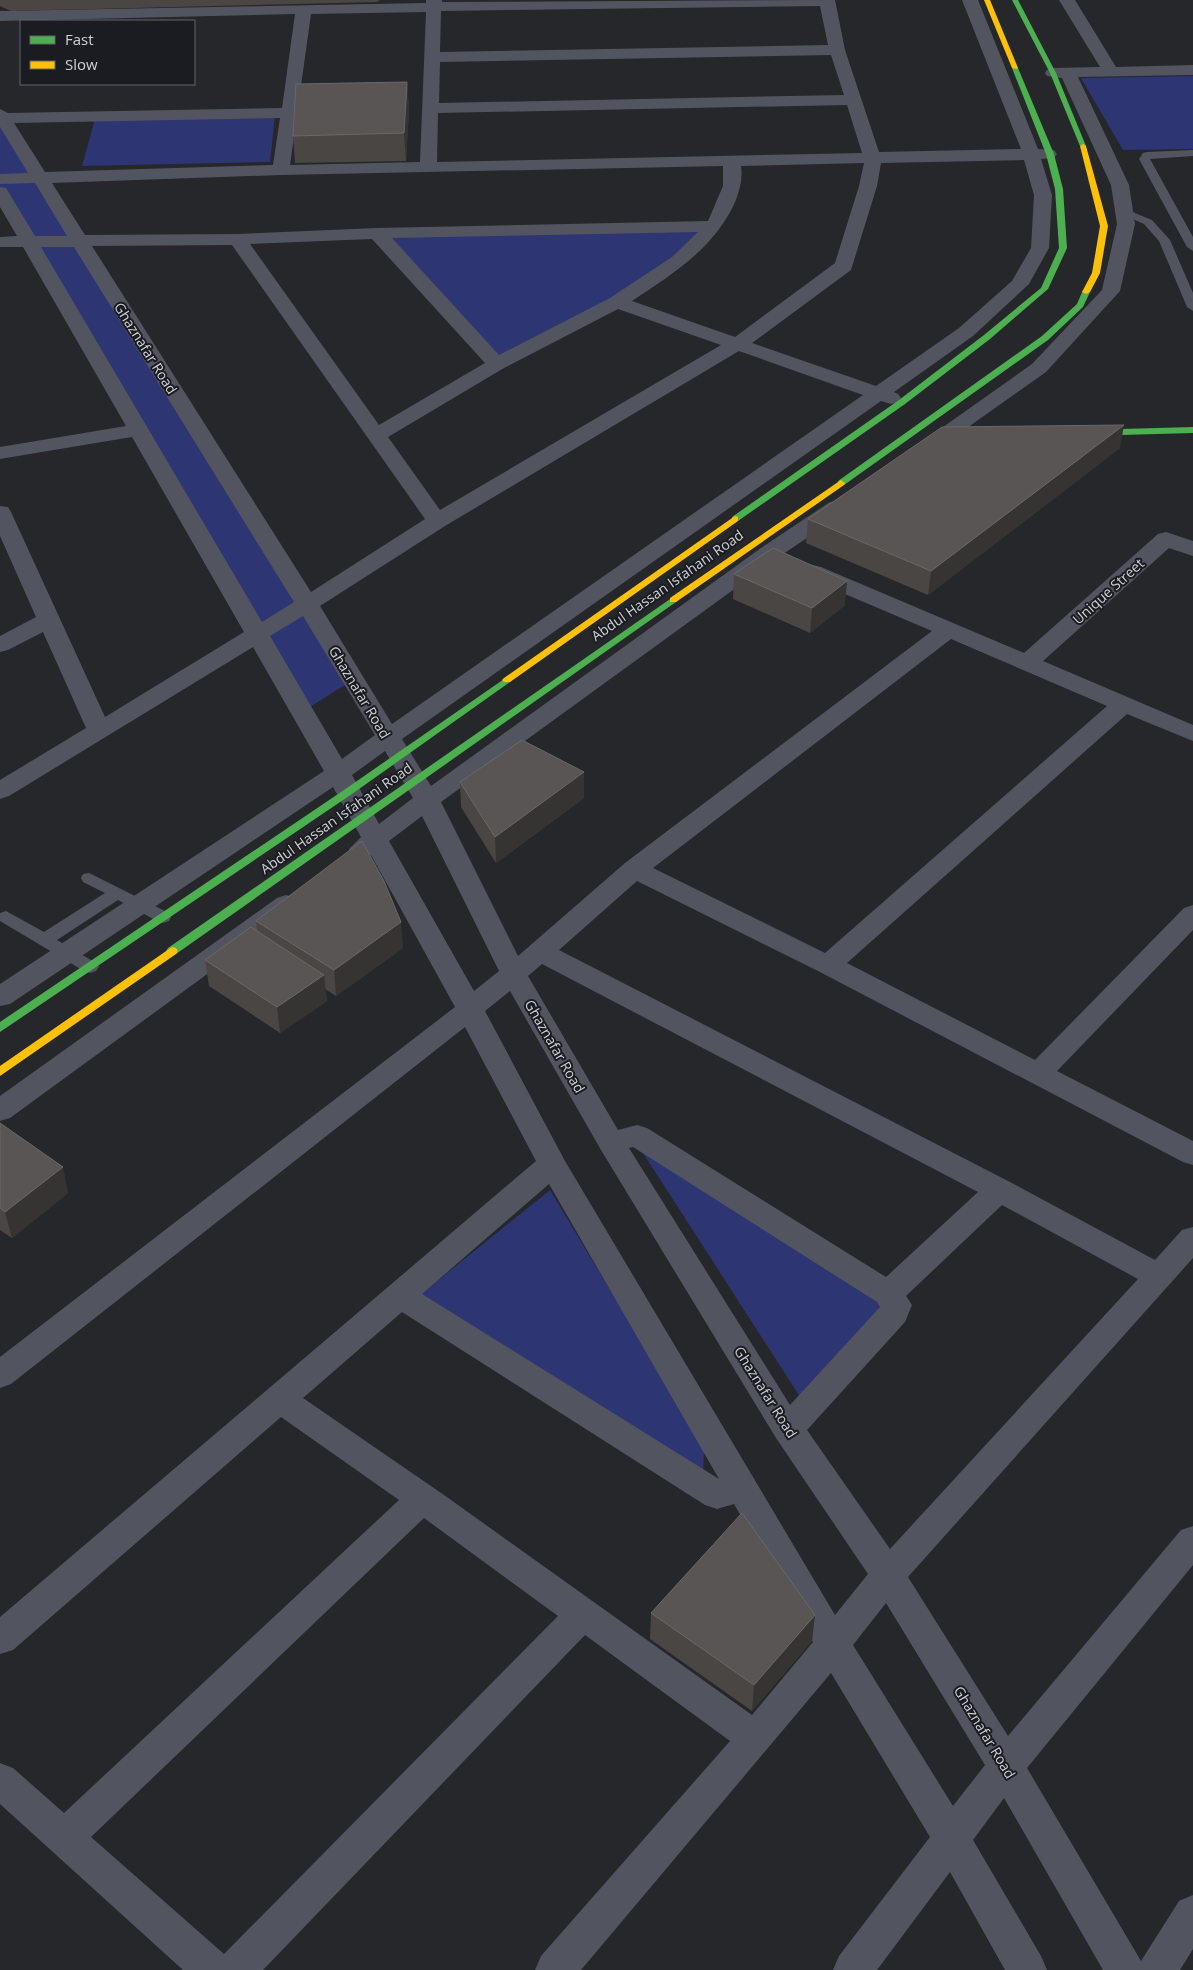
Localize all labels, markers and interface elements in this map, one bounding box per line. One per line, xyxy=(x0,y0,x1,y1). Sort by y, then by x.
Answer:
legend xyxy=(20,20,195,85)
text: Fast xyxy=(65,29,94,49)
text: Slow xyxy=(65,54,98,74)
street label: Ghaznafar Road xyxy=(110,299,182,397)
street label: Abdul Hassan Isfahani Road xyxy=(587,525,747,645)
street label: Unique Street xyxy=(1068,554,1148,628)
street label: Ghaznafar Road xyxy=(325,642,395,742)
street label: Abdul Hassan Isfahani Road xyxy=(256,758,416,878)
street label: Ghaznafar Road xyxy=(521,996,589,1096)
street label: Ghaznafar Road xyxy=(730,1343,802,1441)
street label: Ghaznafar Road xyxy=(950,1682,1020,1782)

